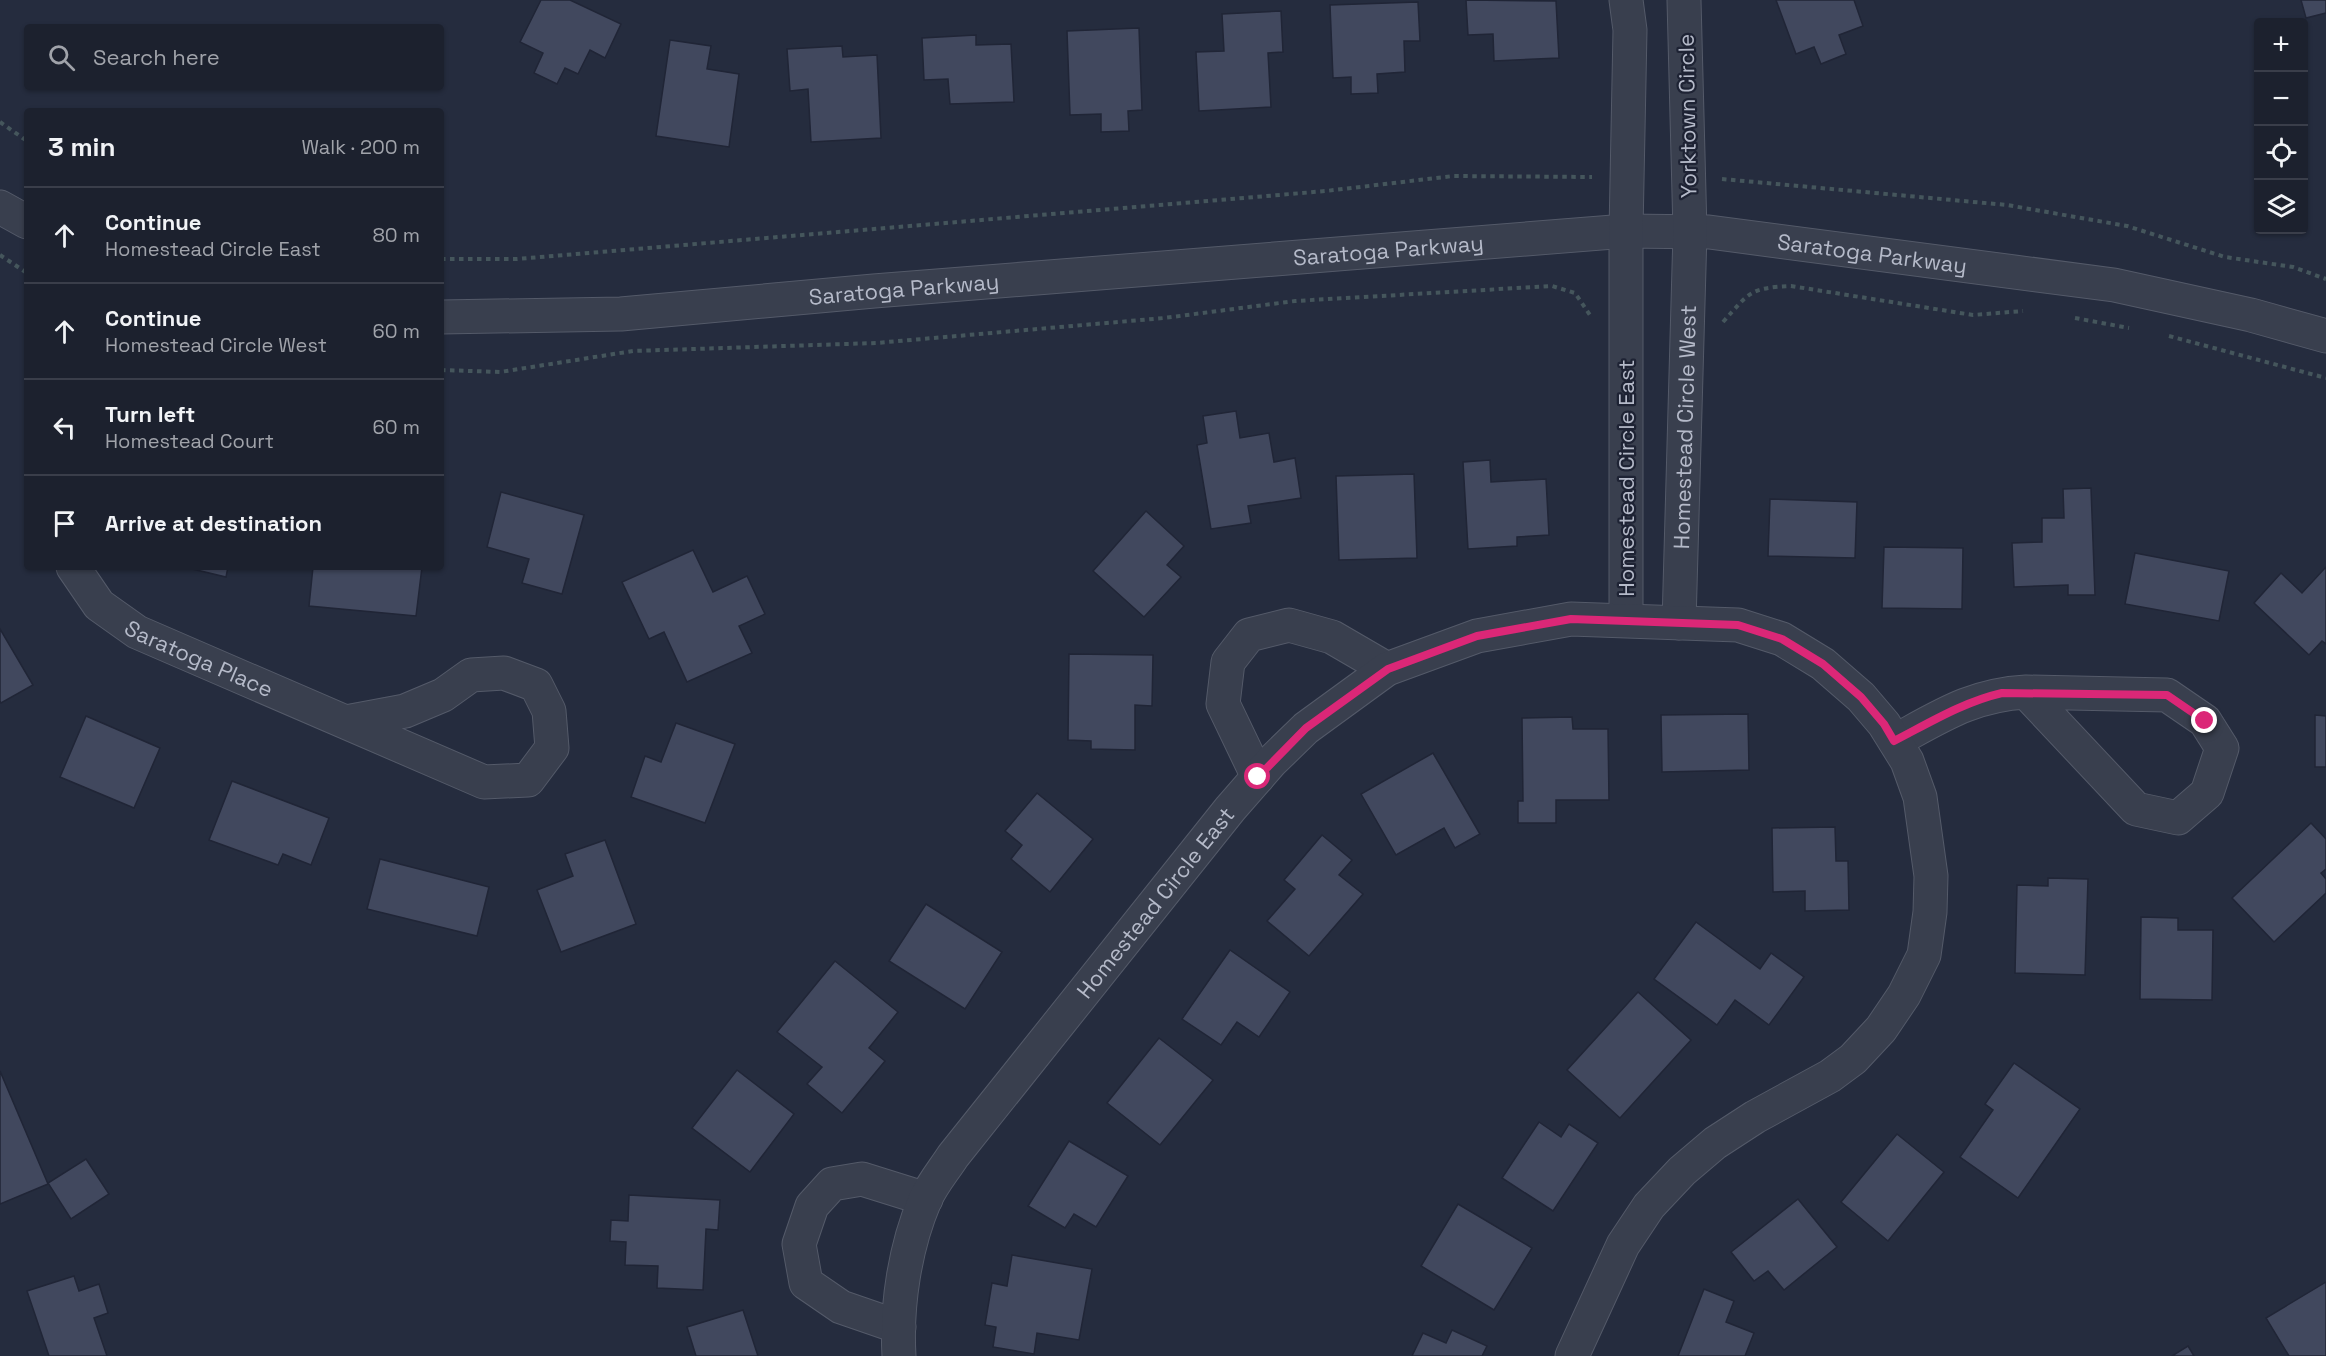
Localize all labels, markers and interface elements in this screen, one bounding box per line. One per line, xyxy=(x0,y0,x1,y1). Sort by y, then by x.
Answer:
map controls xyxy=(2254,18,2308,234)
button: + xyxy=(2254,18,2308,72)
search box xyxy=(24,24,444,90)
street label: Yorktown Circle xyxy=(1672,34,1702,198)
icon: search xyxy=(45,41,78,74)
text: Search here xyxy=(93,43,220,71)
button: − xyxy=(2254,72,2308,126)
button: locate xyxy=(2254,126,2308,180)
text: 3 min xyxy=(48,130,116,164)
text: Walk · 200 m xyxy=(301,134,420,160)
button: layers xyxy=(2254,180,2308,234)
text: Continue xyxy=(105,208,201,236)
icon: ahead xyxy=(48,219,81,252)
text: 80 m xyxy=(372,222,420,248)
street label: Saratoga Parkway xyxy=(1776,227,1969,280)
street label: Saratoga Parkway xyxy=(1292,228,1485,272)
text: Homestead Circle East xyxy=(105,236,321,262)
street label: Saratoga Parkway xyxy=(807,267,1000,311)
text: Continue xyxy=(105,304,201,332)
street label: Homestead Circle West xyxy=(1667,305,1702,550)
icon: ahead xyxy=(48,315,81,348)
text: 60 m xyxy=(373,318,420,344)
text: Homestead Circle West xyxy=(105,332,327,358)
street label: Homestead Circle East xyxy=(1612,359,1640,597)
text: Turn left xyxy=(105,400,195,428)
icon: left xyxy=(48,411,81,444)
text: 60 m xyxy=(373,414,420,440)
text: Homestead Court xyxy=(105,428,274,454)
icon: arrive xyxy=(48,507,81,540)
text: Arrive at destination xyxy=(105,509,322,537)
street label: Saratoga Place xyxy=(119,614,277,703)
route end xyxy=(2191,707,2217,733)
route start xyxy=(1244,763,1270,789)
street label: Homestead Circle East xyxy=(1070,801,1240,1004)

